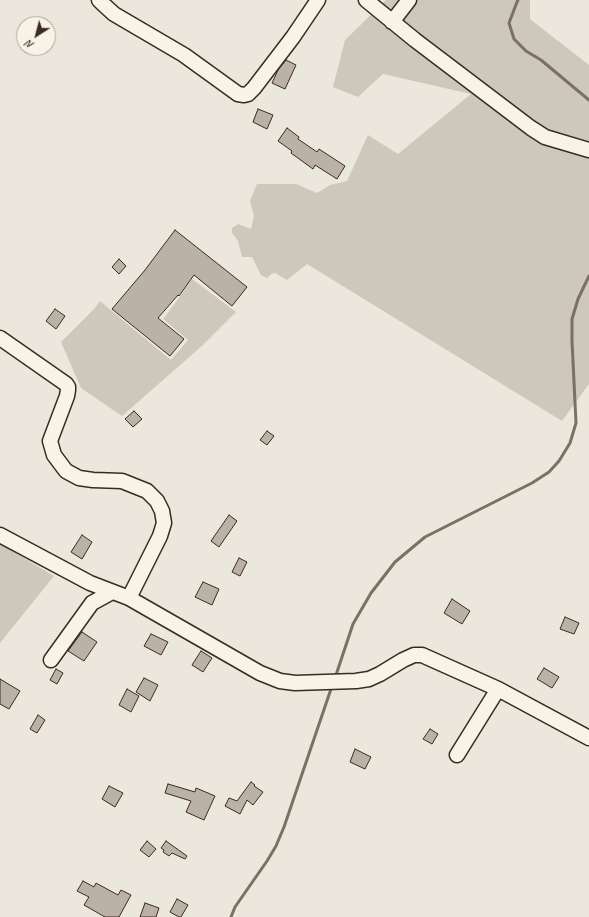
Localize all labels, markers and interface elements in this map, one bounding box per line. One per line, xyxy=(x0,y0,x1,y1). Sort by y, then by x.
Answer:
north arrow xyxy=(16,16,56,56)
text: N xyxy=(23,37,36,53)

